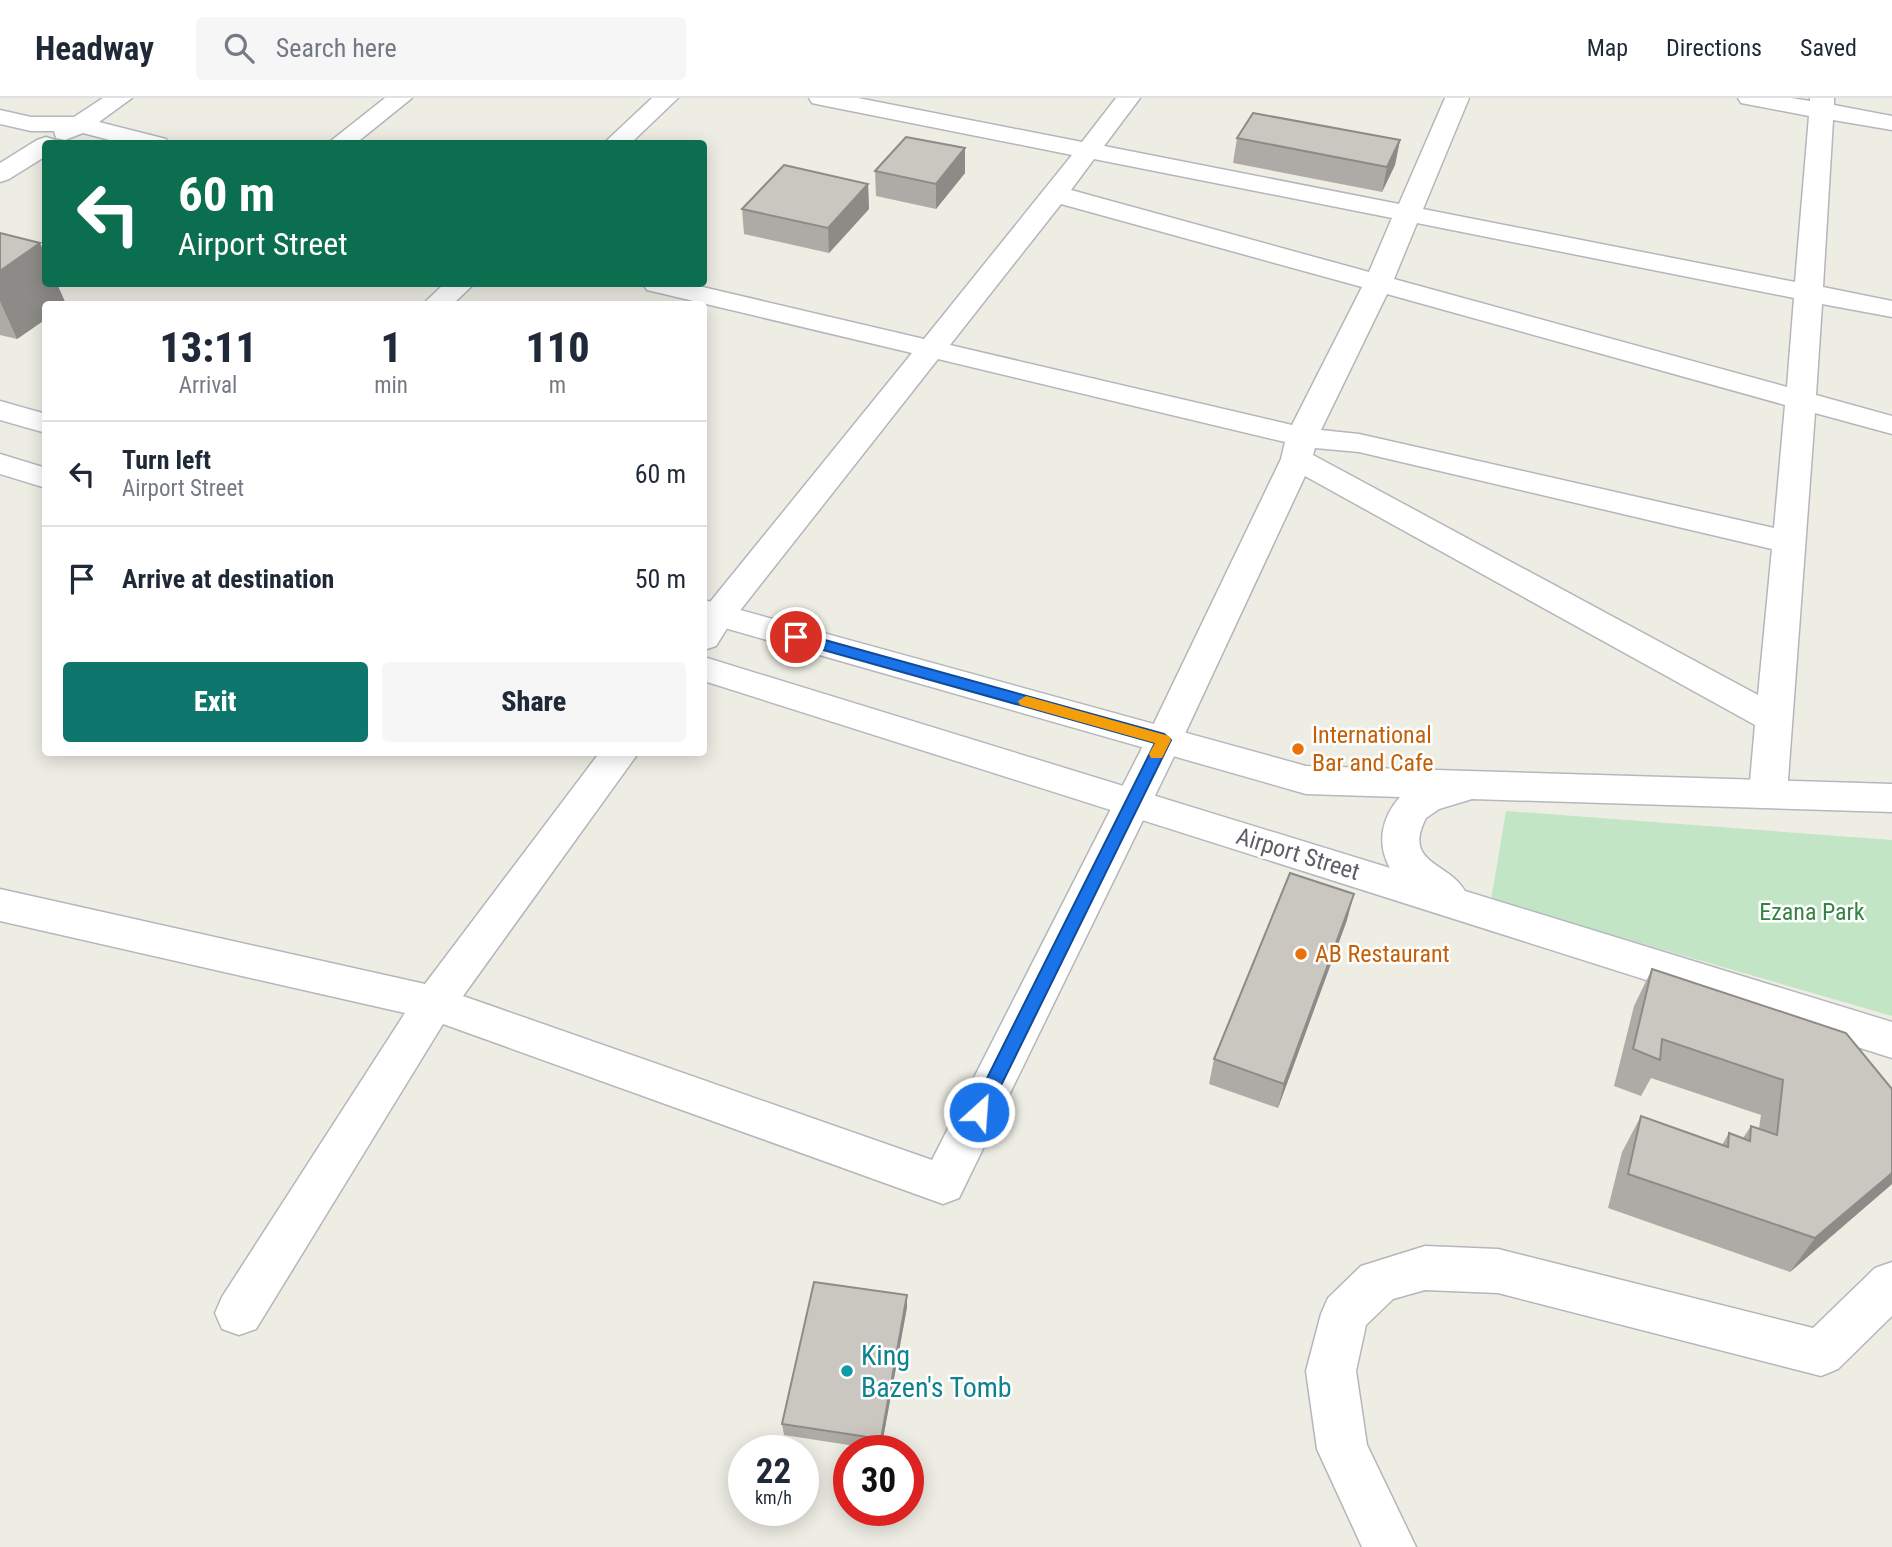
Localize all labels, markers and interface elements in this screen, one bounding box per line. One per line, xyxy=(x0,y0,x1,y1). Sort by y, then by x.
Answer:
search box xyxy=(196,17,686,80)
text: Headway xyxy=(35,29,154,68)
icon: search xyxy=(220,29,258,67)
text: Search here xyxy=(276,33,397,63)
text: Map xyxy=(1587,34,1628,62)
text: Directions xyxy=(1666,34,1762,62)
text: Saved xyxy=(1800,34,1857,62)
text: 60 m xyxy=(178,166,275,223)
icon: left xyxy=(63,168,154,259)
text: Airport Street xyxy=(178,225,348,263)
text: 13:11 xyxy=(159,323,257,372)
text: 1 xyxy=(380,323,402,372)
text: 110 xyxy=(525,323,590,372)
text: Arrival xyxy=(179,372,237,399)
text: min xyxy=(374,372,408,399)
text: m xyxy=(549,372,566,399)
text: Turn left xyxy=(122,445,211,475)
icon: left xyxy=(63,455,101,493)
text: 60 m xyxy=(635,459,686,489)
text: Airport Street xyxy=(122,475,244,502)
icon: arrive xyxy=(63,560,101,598)
text: Arrive at destination xyxy=(122,564,334,594)
text: 50 m xyxy=(635,564,686,594)
pin xyxy=(766,607,826,667)
icon: arrive xyxy=(777,618,815,656)
button: Exit xyxy=(63,662,368,742)
button: Share xyxy=(382,662,686,742)
place label: International Bar and Cafe xyxy=(1312,721,1434,777)
marker: International Bar and Cafe xyxy=(1290,741,1306,757)
street label: Airport Street xyxy=(1233,822,1363,886)
park label: Ezana Park xyxy=(1759,898,1865,926)
place label: AB Restaurant xyxy=(1315,940,1450,968)
marker: AB Restaurant xyxy=(1293,946,1309,962)
position arrow xyxy=(942,1075,1016,1149)
place label: King Bazen's Tomb xyxy=(861,1339,1012,1404)
marker: King Bazen's Tomb xyxy=(839,1363,855,1379)
speed limit sign: 30 xyxy=(833,1435,924,1526)
text: 22 xyxy=(756,1451,791,1492)
text: km/h xyxy=(755,1487,792,1508)

